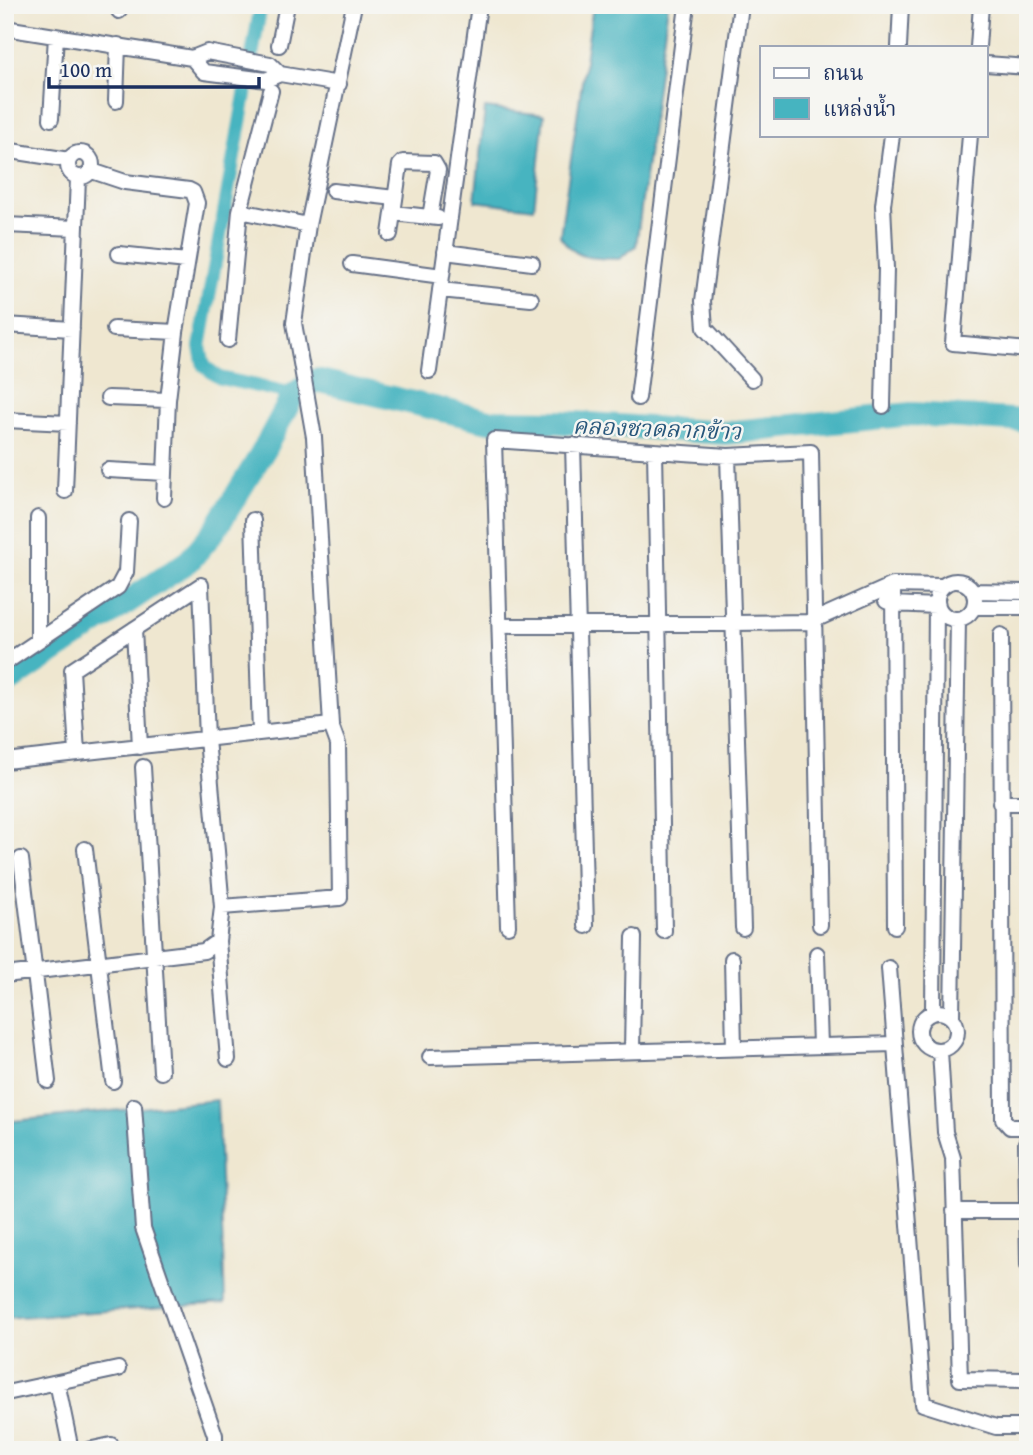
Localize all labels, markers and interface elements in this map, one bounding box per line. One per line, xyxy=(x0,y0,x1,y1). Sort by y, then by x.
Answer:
scale bar xyxy=(49,46,259,90)
legend xyxy=(760,46,988,136)
text: 100 m xyxy=(60,54,112,85)
text: ถนน xyxy=(823,57,864,88)
text: แหล่งน้ำ xyxy=(823,93,896,124)
water label: คลองชวดลากข้าว xyxy=(572,409,743,447)

